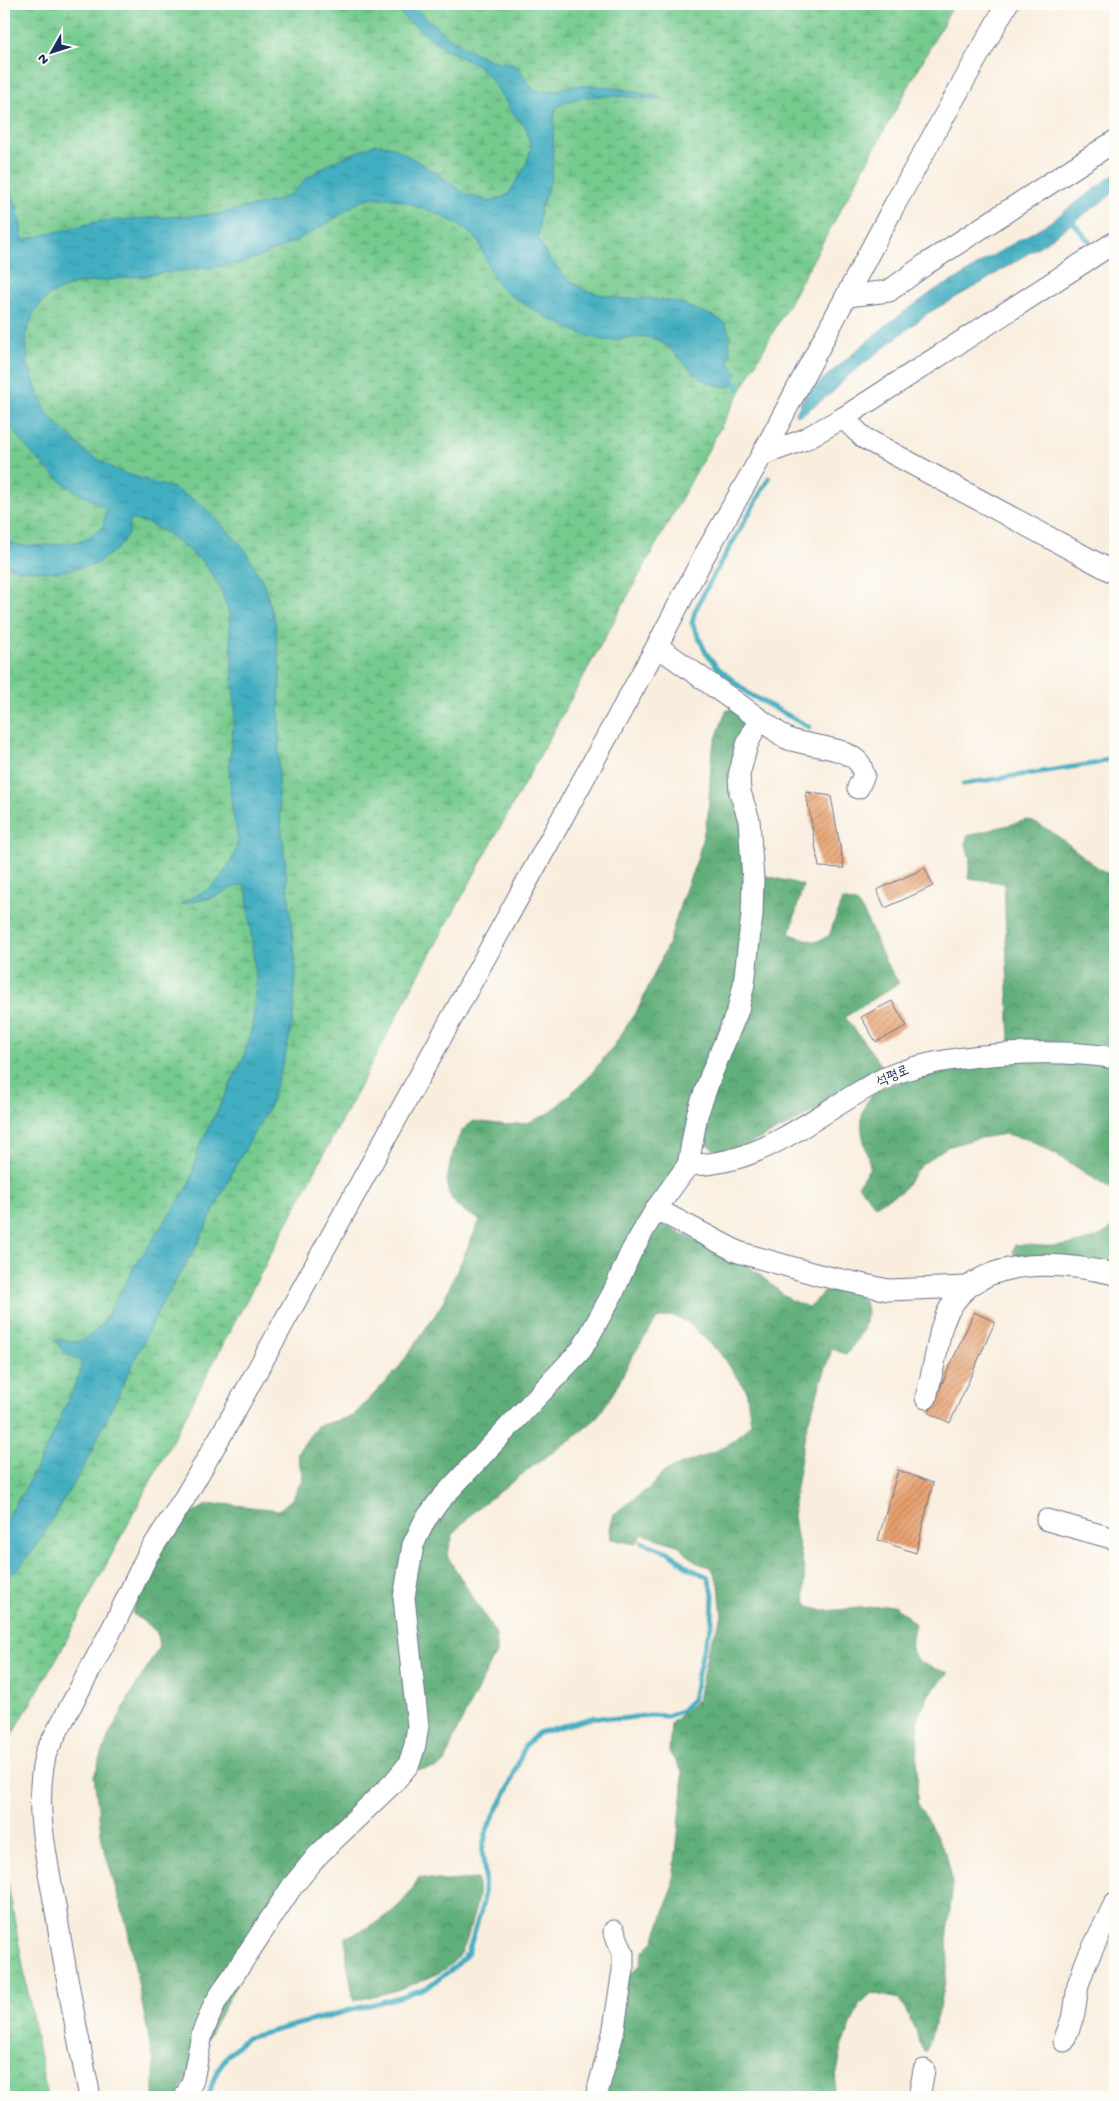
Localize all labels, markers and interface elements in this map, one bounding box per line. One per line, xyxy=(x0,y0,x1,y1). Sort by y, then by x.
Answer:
north arrow xyxy=(28,28,78,78)
text: N xyxy=(34,50,53,68)
street label: 석평로 xyxy=(874,1063,912,1091)

